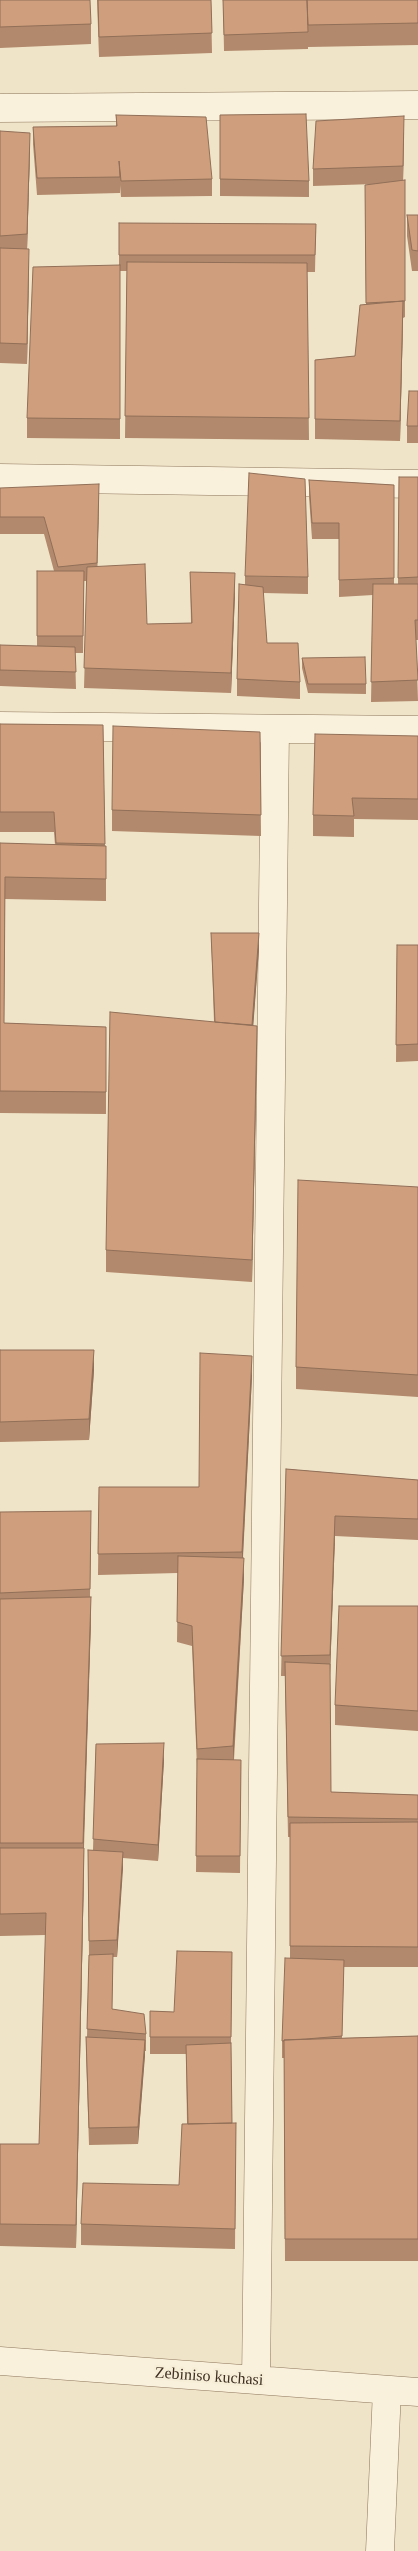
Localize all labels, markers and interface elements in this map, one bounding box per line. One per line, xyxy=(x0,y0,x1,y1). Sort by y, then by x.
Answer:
street label: Zebiniso kuchasi xyxy=(154,2364,264,2390)

